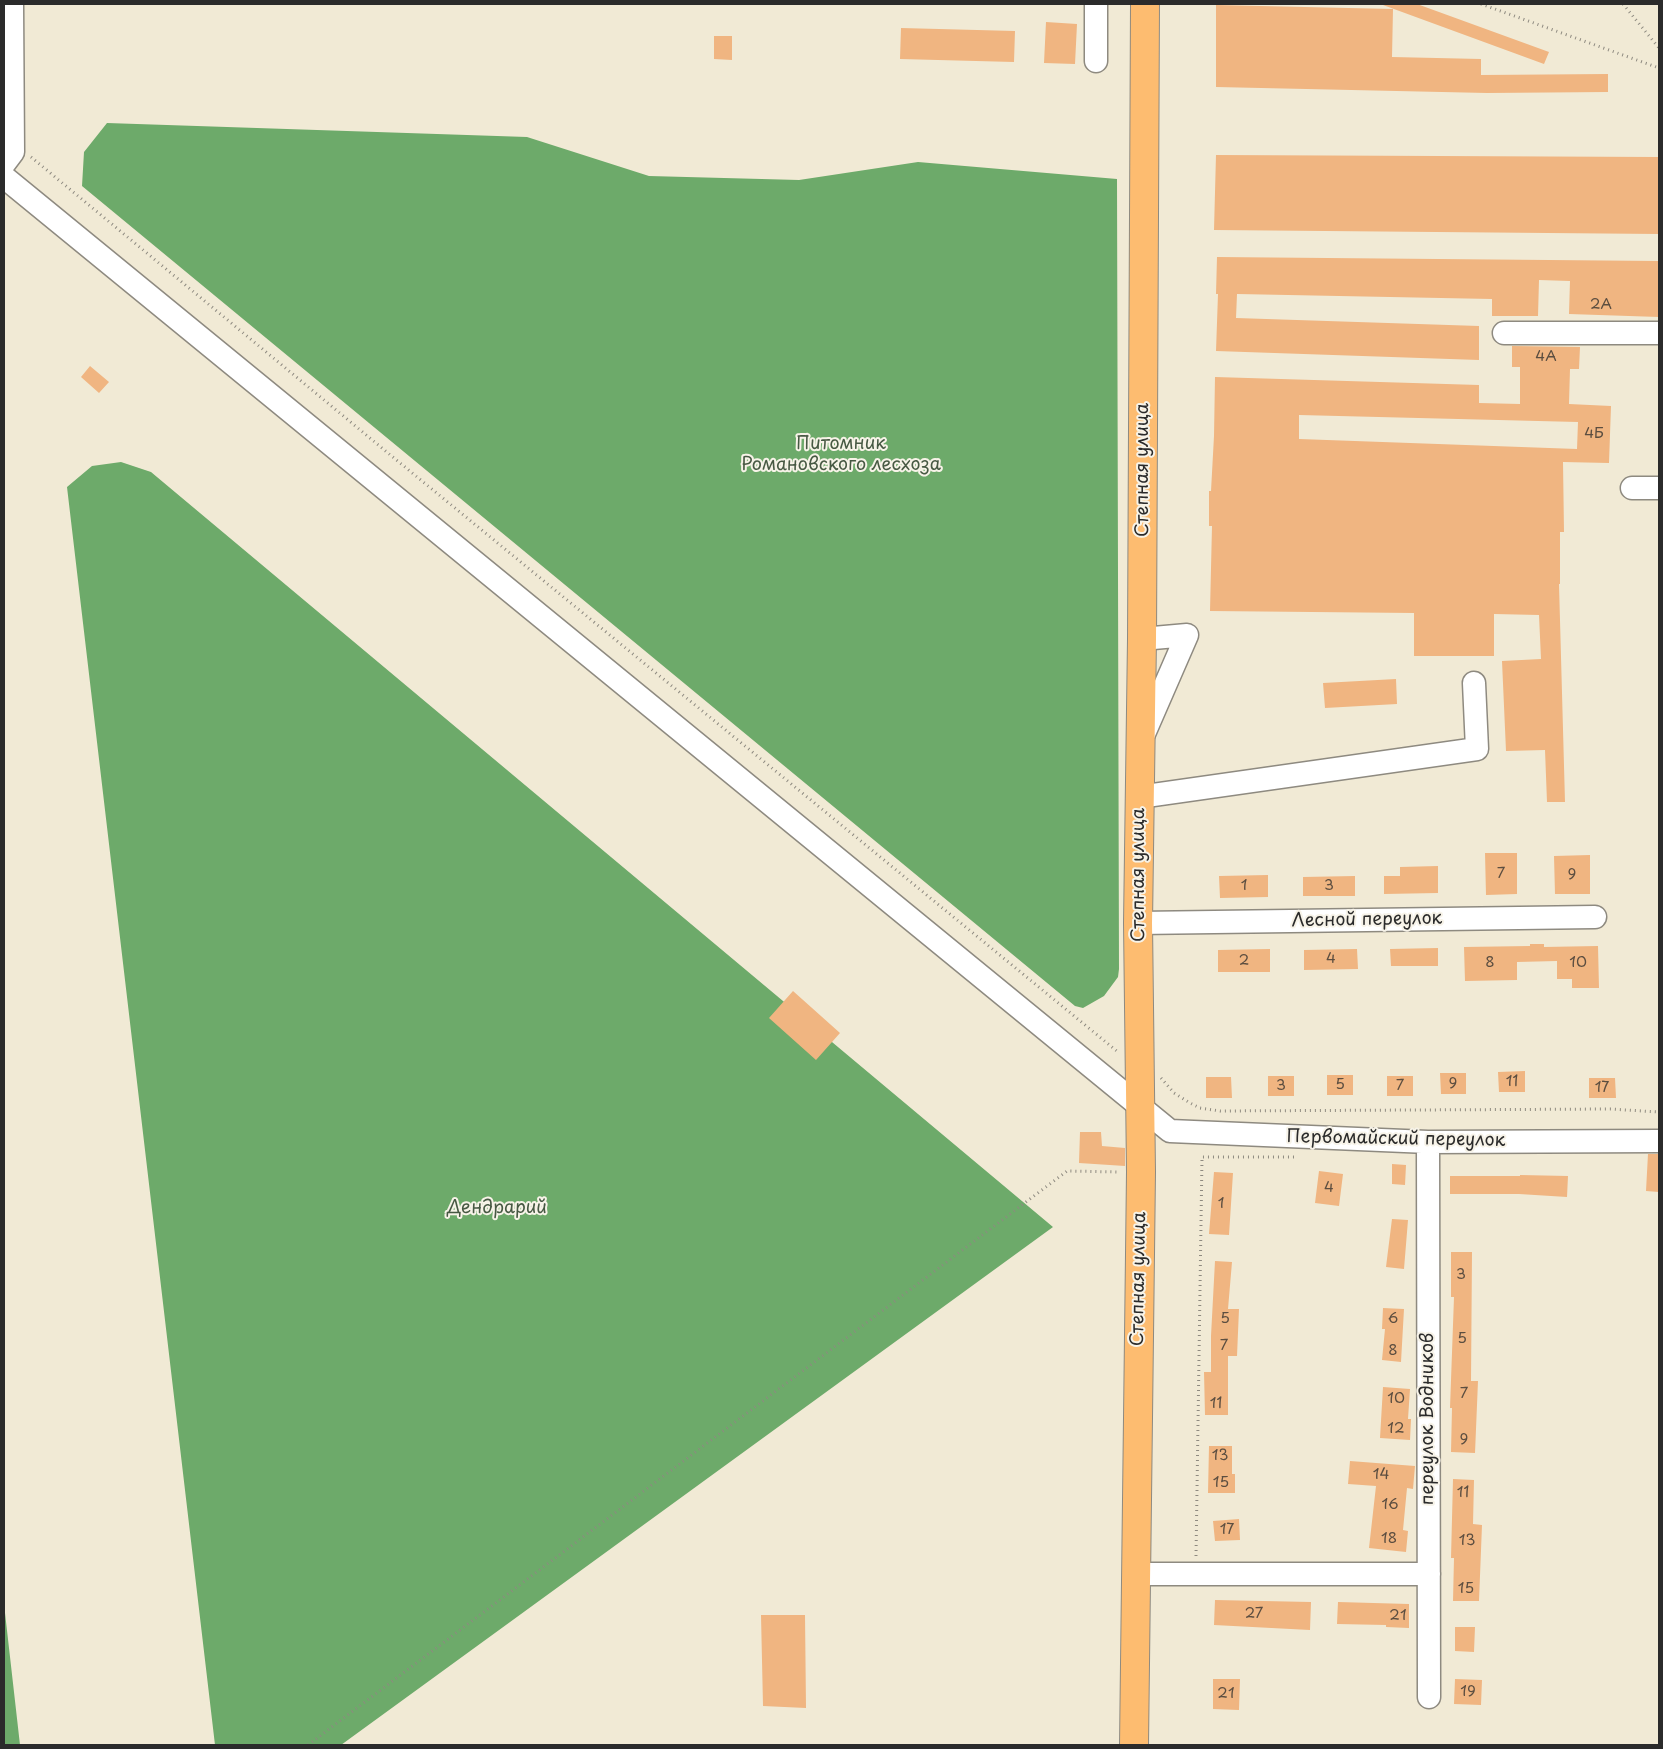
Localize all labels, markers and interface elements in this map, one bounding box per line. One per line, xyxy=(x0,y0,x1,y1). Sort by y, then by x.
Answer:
house number: 2А xyxy=(1590,296,1612,314)
house number: 4А xyxy=(1535,348,1557,366)
street label: Степная улица xyxy=(1132,403,1154,537)
house number: 4Б xyxy=(1584,425,1604,443)
park label: Питомник Романовского лесхоза xyxy=(741,433,941,476)
street label: Степная улица xyxy=(1128,808,1150,942)
house number: 7 xyxy=(1497,865,1505,883)
house number: 9 xyxy=(1568,866,1576,884)
house number: 1 xyxy=(1241,877,1247,895)
house number: 3 xyxy=(1324,877,1334,895)
street label: Лесной переулок xyxy=(1292,908,1442,932)
house number: 4 xyxy=(1326,950,1336,968)
house number: 2 xyxy=(1239,952,1249,970)
house number: 8 xyxy=(1485,954,1495,972)
house number: 10 xyxy=(1569,954,1587,972)
house number: 11 xyxy=(1506,1073,1518,1091)
house number: 9 xyxy=(1449,1075,1457,1093)
house number: 5 xyxy=(1335,1076,1345,1094)
house number: 3 xyxy=(1276,1077,1286,1095)
house number: 7 xyxy=(1396,1077,1404,1095)
house number: 17 xyxy=(1595,1079,1609,1097)
street label: Первомайский переулок xyxy=(1287,1126,1505,1152)
house number: 4 xyxy=(1324,1179,1334,1197)
house number: 1 xyxy=(1218,1195,1224,1213)
park label: Дендрарий xyxy=(447,1197,547,1219)
street label: Степная улица xyxy=(1127,1212,1151,1346)
house number: 3 xyxy=(1456,1266,1466,1284)
house number: 5 xyxy=(1220,1310,1230,1328)
house number: 6 xyxy=(1388,1310,1398,1328)
house number: 5 xyxy=(1457,1330,1467,1348)
street label: переулок Водников xyxy=(1417,1333,1439,1505)
house number: 7 xyxy=(1220,1337,1228,1355)
house number: 8 xyxy=(1388,1342,1398,1360)
house number: 7 xyxy=(1460,1385,1468,1403)
house number: 10 xyxy=(1387,1390,1405,1408)
house number: 11 xyxy=(1210,1395,1222,1413)
house number: 12 xyxy=(1387,1420,1405,1438)
house number: 9 xyxy=(1460,1431,1468,1449)
house number: 13 xyxy=(1212,1447,1228,1465)
house number: 14 xyxy=(1373,1466,1389,1484)
house number: 15 xyxy=(1213,1474,1229,1492)
house number: 11 xyxy=(1457,1484,1469,1502)
house number: 16 xyxy=(1381,1496,1399,1514)
house number: 17 xyxy=(1220,1521,1234,1539)
house number: 18 xyxy=(1381,1530,1397,1548)
house number: 13 xyxy=(1459,1532,1475,1550)
house number: 15 xyxy=(1458,1580,1474,1598)
house number: 27 xyxy=(1245,1605,1263,1623)
house number: 21 xyxy=(1389,1607,1407,1625)
house number: 19 xyxy=(1460,1683,1476,1701)
house number: 21 xyxy=(1217,1685,1235,1703)

